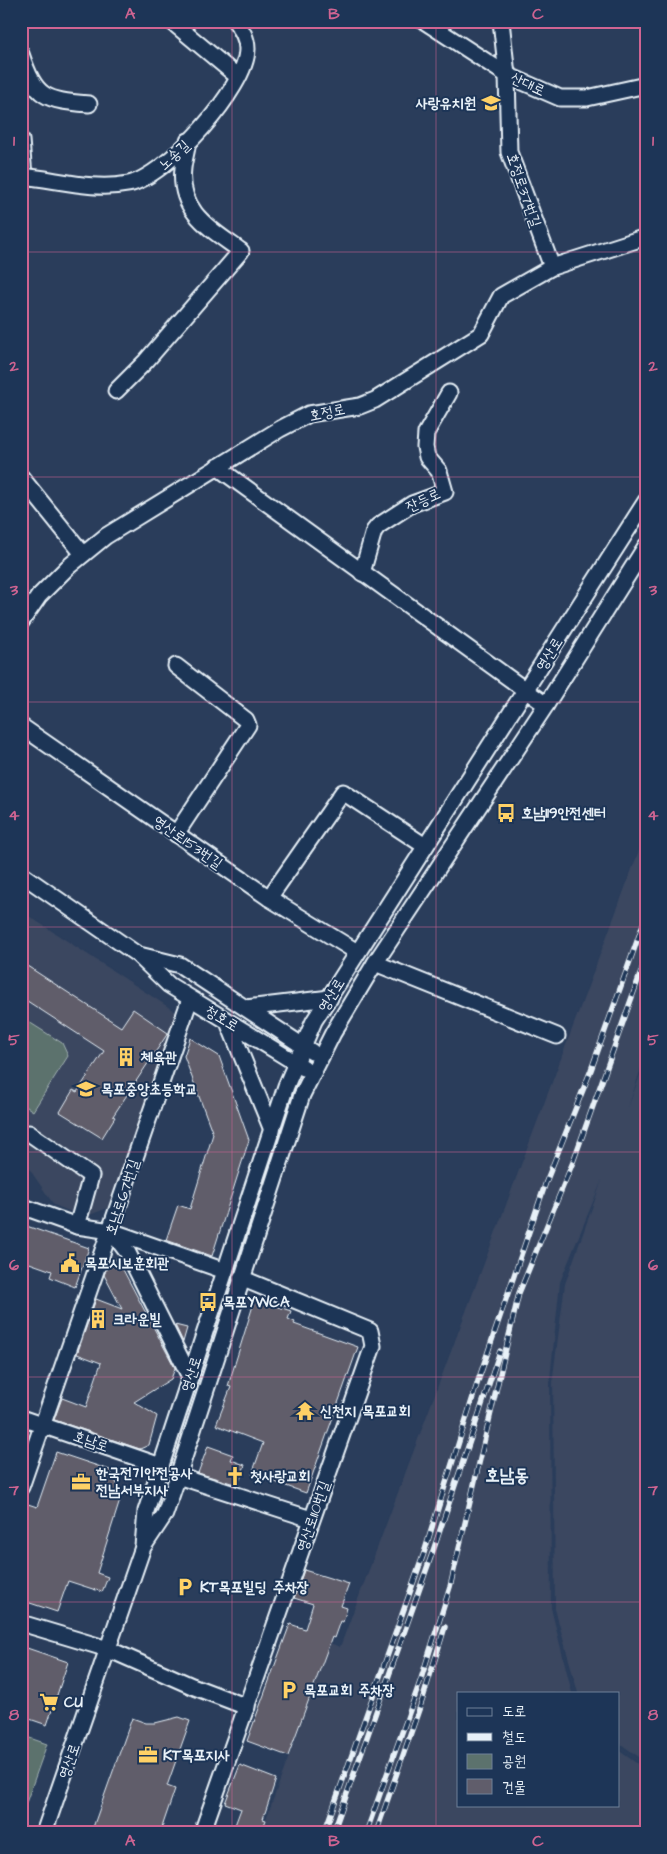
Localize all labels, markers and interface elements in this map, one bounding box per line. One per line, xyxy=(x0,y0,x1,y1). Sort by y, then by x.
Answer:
text: A xyxy=(125,3,136,25)
text: B xyxy=(328,3,340,25)
text: C xyxy=(532,3,544,25)
street label: 산대로 xyxy=(507,67,549,102)
school or university icon: 사랑유치원 xyxy=(480,92,502,114)
place label: 사랑유치원 xyxy=(415,93,476,114)
text: 1 xyxy=(13,130,16,152)
text: 1 xyxy=(652,130,655,152)
street label: 노송길 xyxy=(154,135,195,175)
street label: 호정로37번길 xyxy=(501,150,546,230)
text: 2 xyxy=(8,355,19,377)
text: 2 xyxy=(647,355,658,377)
street label: 호정로 xyxy=(307,398,347,427)
street label: 잔등로 xyxy=(402,483,444,518)
text: 3 xyxy=(9,579,19,601)
text: 3 xyxy=(648,579,658,601)
street label: 영산로 xyxy=(531,633,568,675)
bus stop icon: 호남119안전센터 xyxy=(495,802,517,824)
place label: 호남119안전센터 xyxy=(521,803,606,824)
text: 4 xyxy=(9,804,20,826)
text: 4 xyxy=(648,804,659,826)
street label: 영산로153번길 xyxy=(149,811,227,874)
street label: 영산로 xyxy=(313,974,350,1016)
street label: 청호로 xyxy=(201,1000,243,1037)
text: 5 xyxy=(8,1029,20,1051)
text: 5 xyxy=(647,1029,659,1051)
building icon: 체육관 xyxy=(115,1046,137,1068)
place label: 체육관 xyxy=(140,1047,177,1068)
school or university icon: 목포중앙초등학교 xyxy=(75,1078,97,1100)
place label: 목포중앙초등학교 xyxy=(101,1079,198,1100)
street label: 호남로67번길 xyxy=(100,1156,145,1238)
public building icon: 목포시보훈회관 xyxy=(59,1252,81,1274)
place label: 목포시보훈회관 xyxy=(85,1253,170,1274)
text: 6 xyxy=(9,1254,19,1276)
text: 6 xyxy=(648,1254,658,1276)
bus stop icon: 목포YWCA xyxy=(197,1291,219,1313)
place label: 목포YWCA xyxy=(223,1292,290,1313)
building icon: 크라운빌 xyxy=(87,1308,109,1330)
place label: 크라운빌 xyxy=(113,1309,162,1330)
street label: 영산로 xyxy=(176,1354,207,1395)
temple icon: 신천지 목포교회 xyxy=(294,1400,316,1422)
place label: 신천지 목포교회 xyxy=(320,1401,411,1422)
street label: 호남로 xyxy=(70,1426,111,1457)
place label: 한국전기안전공사 전남서부지사 xyxy=(95,1463,193,1501)
district label: 호남동 xyxy=(485,1463,529,1488)
church icon: 첫사랑교회 xyxy=(224,1465,246,1487)
place label: 첫사랑교회 xyxy=(250,1466,310,1487)
office icon: 한국전기안전공사 전남서부지사 xyxy=(70,1471,92,1493)
street label: 영산로110번길 xyxy=(292,1478,335,1554)
text: 7 xyxy=(8,1479,19,1501)
text: 7 xyxy=(647,1479,658,1501)
parking icon: KT목포빌딩 주차장 xyxy=(174,1576,196,1598)
place label: KT목포빌딩 주차장 xyxy=(200,1577,309,1598)
parking icon: 목포교회 주차장 xyxy=(278,1679,300,1701)
place label: 목포교회 주차장 xyxy=(304,1680,395,1701)
supermarket icon: CU xyxy=(38,1691,60,1713)
place label: CU xyxy=(64,1692,84,1713)
legend xyxy=(457,1692,620,1806)
text: 도로 xyxy=(502,1701,526,1722)
text: 8 xyxy=(9,1704,20,1726)
text: 8 xyxy=(648,1704,659,1726)
text: 철도 xyxy=(502,1727,526,1748)
street label: 영산로 xyxy=(54,1741,85,1782)
office icon: KT목포지사 xyxy=(137,1744,159,1766)
place label: KT목포지사 xyxy=(163,1745,230,1766)
text: 공원 xyxy=(502,1751,526,1772)
text: 건물 xyxy=(502,1777,526,1798)
text: A xyxy=(125,1830,136,1852)
text: B xyxy=(328,1830,340,1852)
text: C xyxy=(532,1830,544,1852)

